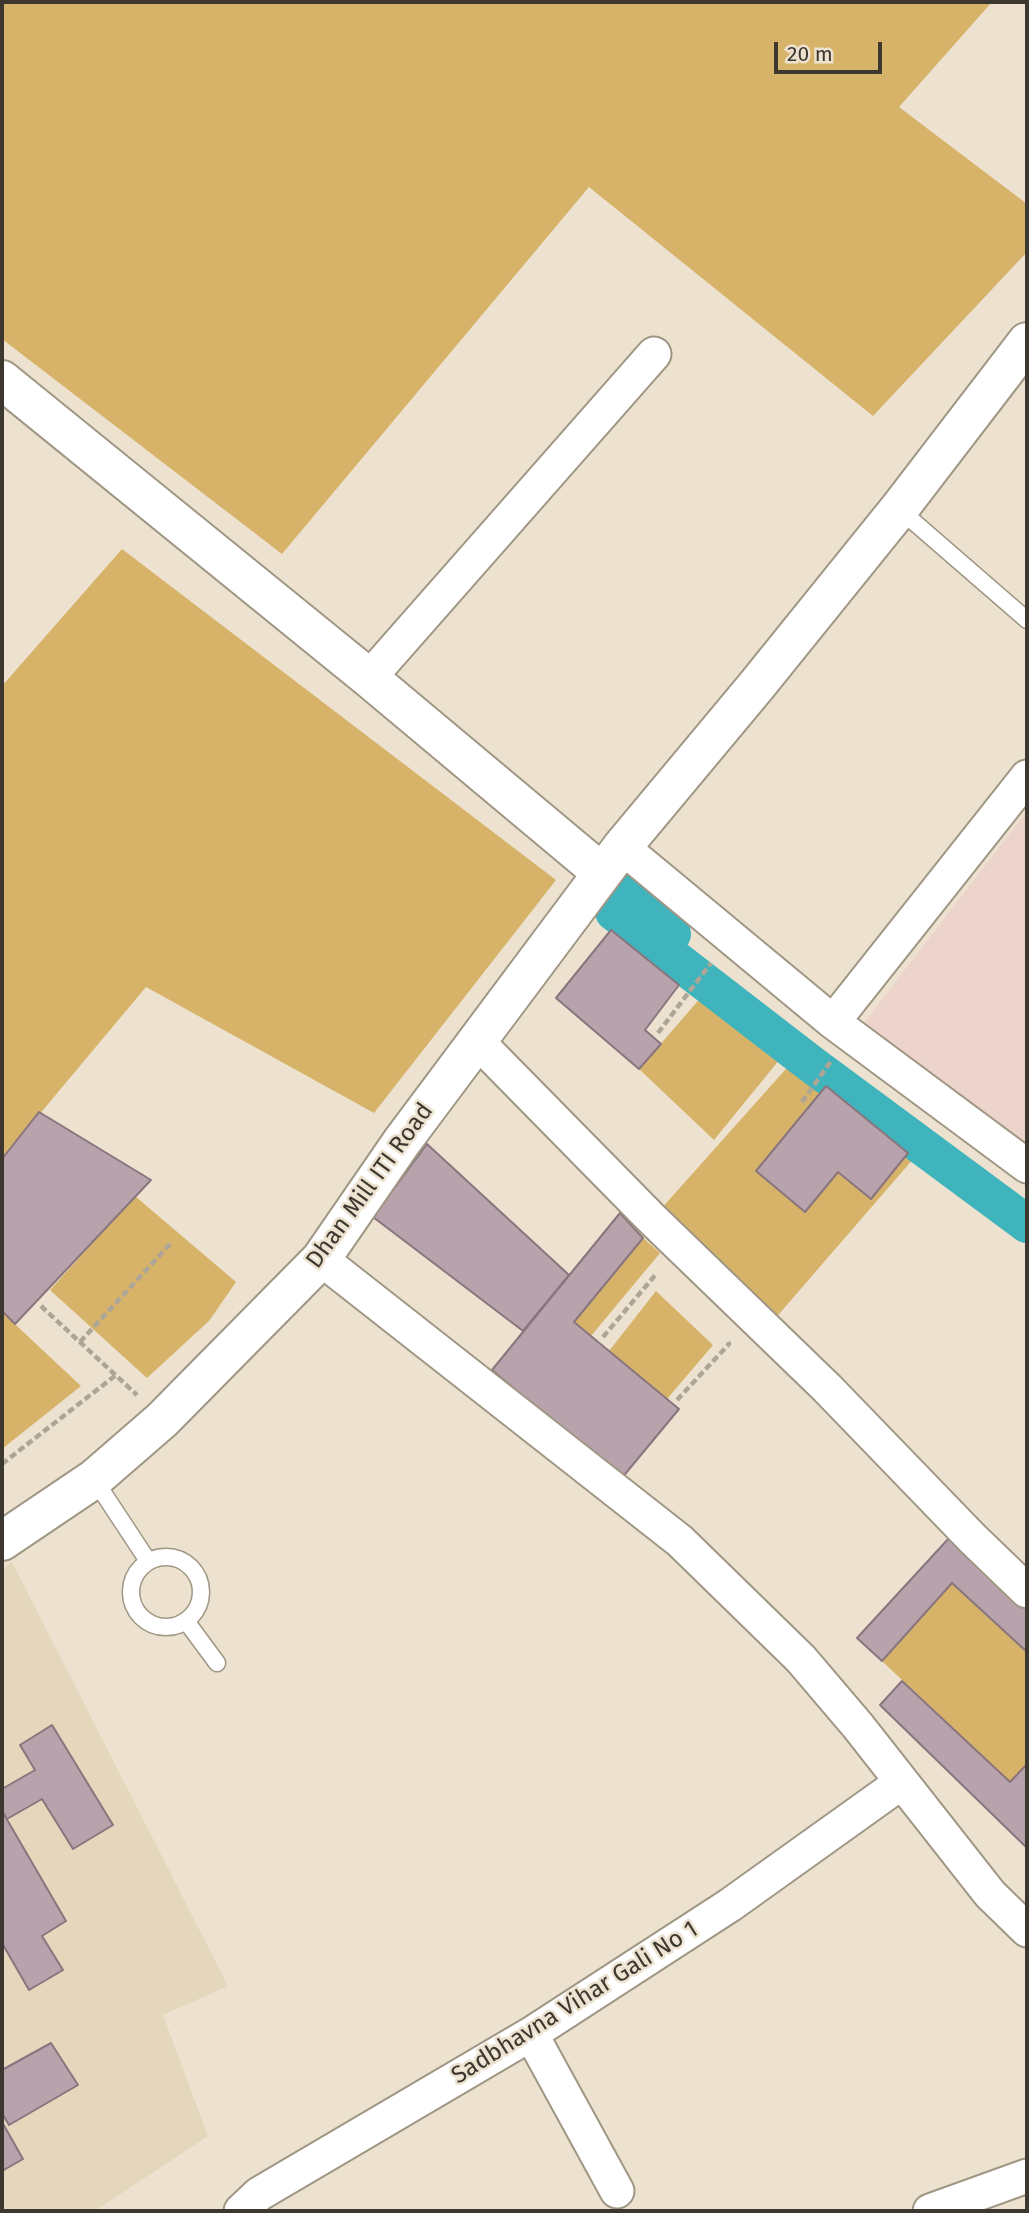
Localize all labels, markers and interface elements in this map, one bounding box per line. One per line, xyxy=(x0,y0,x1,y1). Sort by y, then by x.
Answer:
scale bar xyxy=(777,28,886,72)
text: 20 m xyxy=(787,41,833,67)
street label: Dhan Mill ITI Road xyxy=(300,1098,440,1274)
street label: Sadbhavna Vihar Gali No 1 xyxy=(447,1915,703,2091)

